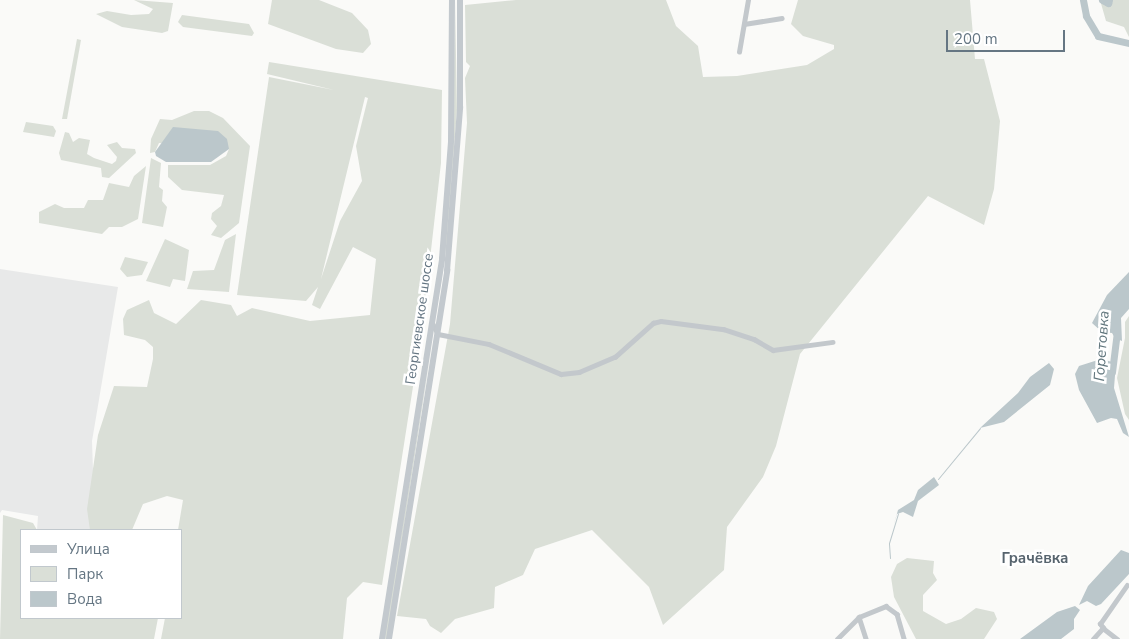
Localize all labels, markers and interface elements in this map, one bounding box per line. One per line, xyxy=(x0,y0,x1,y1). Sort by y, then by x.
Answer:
scale bar xyxy=(949,20,1068,52)
text: 200 m xyxy=(954,29,998,49)
street label: Георгиевское шоссе xyxy=(402,252,438,386)
water label: Горетовка xyxy=(1091,310,1113,382)
legend xyxy=(20,529,182,619)
text: Улица xyxy=(67,539,110,559)
district label: Грачёвка xyxy=(1001,550,1069,568)
text: Парк xyxy=(67,564,103,584)
text: Вода xyxy=(67,589,103,609)

